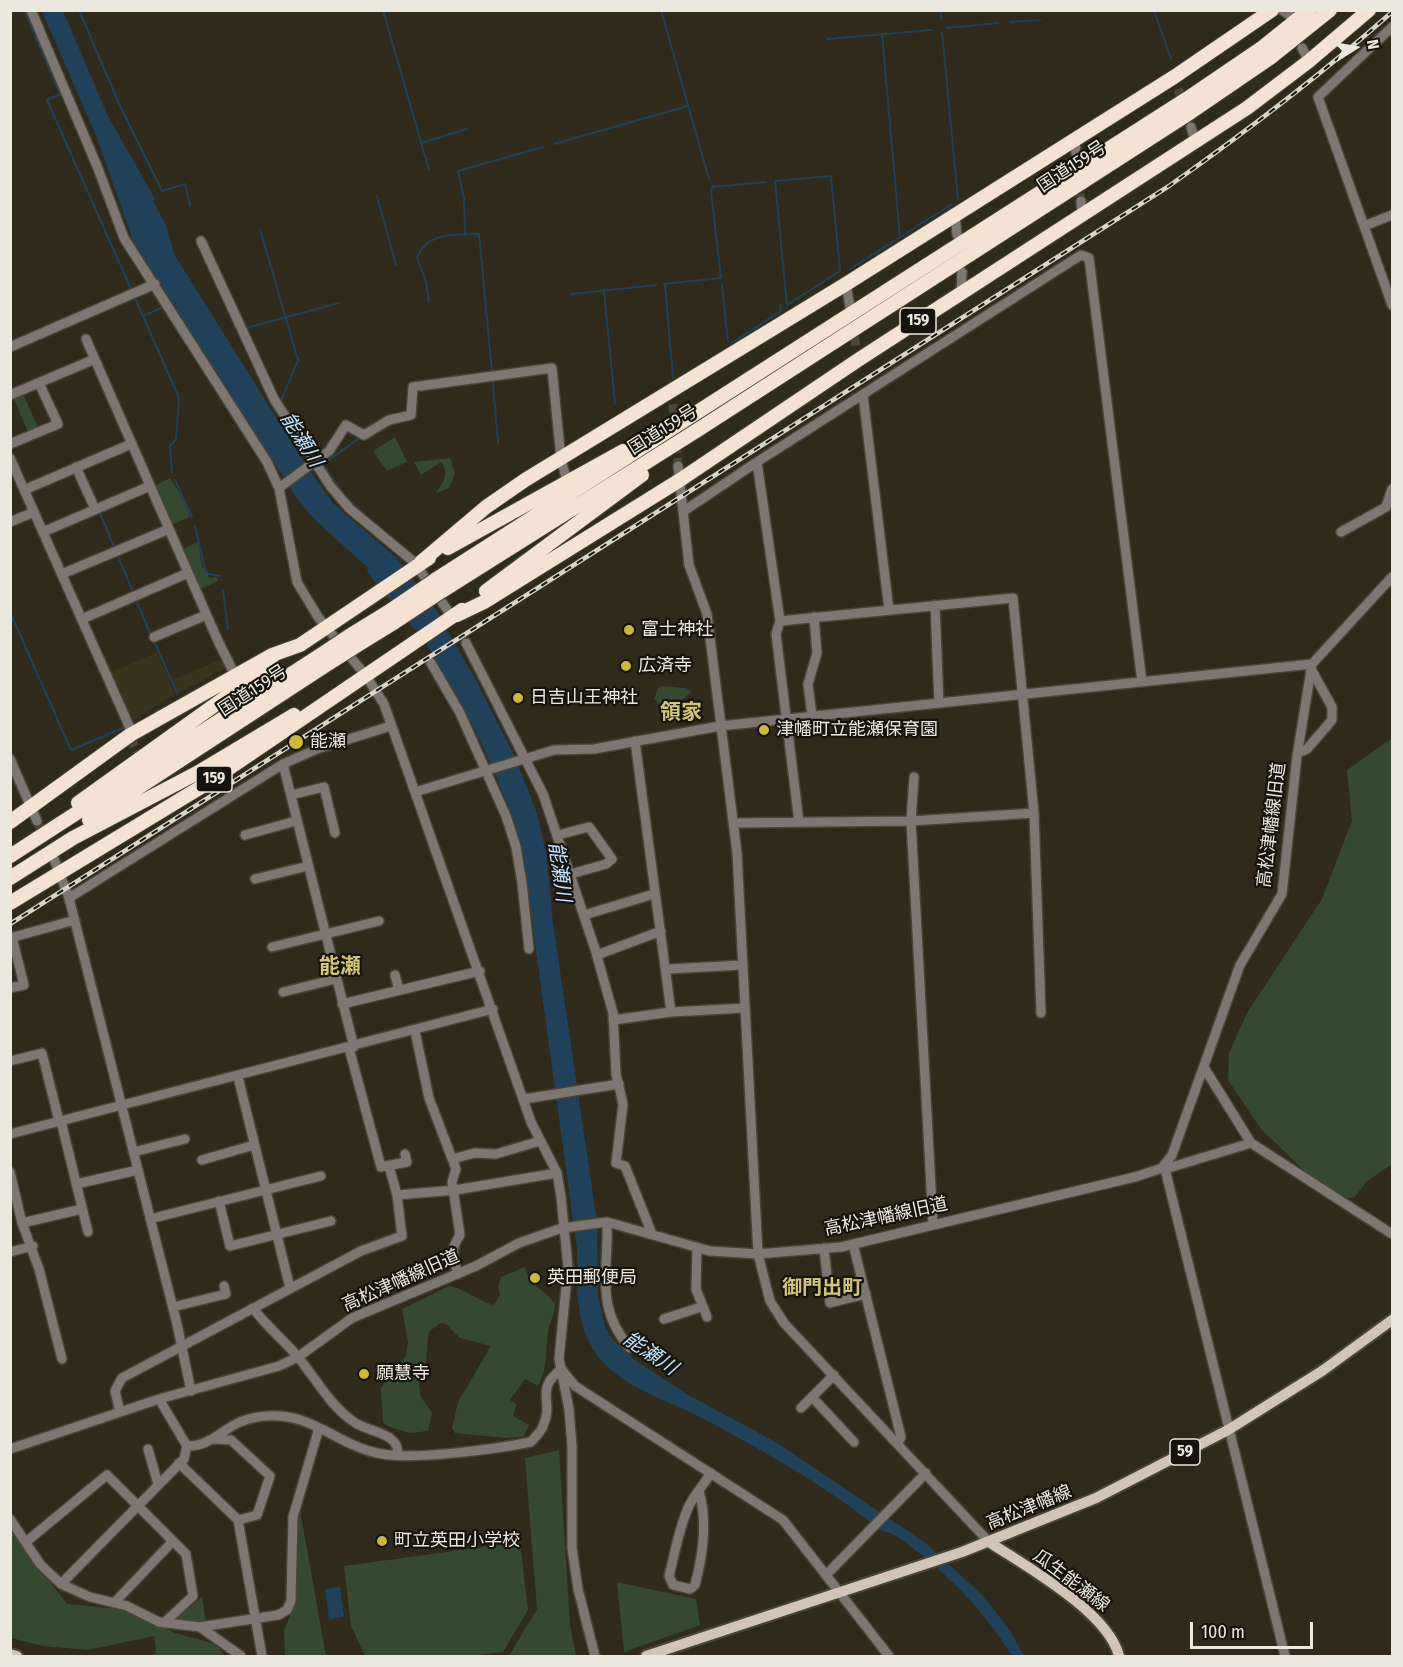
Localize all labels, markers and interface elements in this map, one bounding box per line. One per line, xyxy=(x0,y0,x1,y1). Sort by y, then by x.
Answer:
north arrow xyxy=(1325,18,1385,78)
text: N xyxy=(1363,38,1383,51)
street label: 国道159号 xyxy=(1034,137,1110,197)
road number: 159 xyxy=(900,308,936,334)
street label: 国道159号 xyxy=(624,400,702,460)
water label: 能瀬川 xyxy=(275,408,327,472)
place label: 富士神社 xyxy=(641,619,713,641)
marker: 富士神社 xyxy=(622,623,636,637)
place label: 広済寺 xyxy=(638,655,692,677)
marker: 広済寺 xyxy=(619,659,633,673)
street label: 国道159号 xyxy=(215,661,291,721)
place label: 日吉山王神社 xyxy=(530,687,638,709)
marker: 日吉山王神社 xyxy=(511,691,525,705)
district label: 領家 xyxy=(660,700,702,726)
place label: 津幡町立能瀬保育園 xyxy=(776,719,938,741)
marker: 津幡町立能瀬保育園 xyxy=(757,723,771,737)
place label: 能瀬 xyxy=(310,731,346,753)
marker: 能瀬 xyxy=(287,733,305,751)
street label: 高松津幡線旧道 xyxy=(1254,761,1290,889)
road number: 159 xyxy=(196,766,232,792)
water label: 能瀬川 xyxy=(543,841,575,903)
district label: 能瀬 xyxy=(319,954,361,980)
street label: 高松津幡線旧道 xyxy=(822,1193,950,1241)
street label: 高松津幡線旧道 xyxy=(339,1246,463,1316)
place label: 英田郵便局 xyxy=(547,1267,637,1289)
marker: 英田郵便局 xyxy=(528,1271,542,1285)
district label: 御門出町 xyxy=(782,1276,862,1300)
water label: 能瀬川 xyxy=(618,1327,682,1381)
place label: 願慧寺 xyxy=(376,1363,430,1385)
marker: 願慧寺 xyxy=(357,1367,371,1381)
road number: 59 xyxy=(1170,1439,1200,1465)
street label: 高松津幡線 xyxy=(983,1481,1075,1535)
place label: 町立英田小学校 xyxy=(394,1530,520,1552)
marker: 町立英田小学校 xyxy=(375,1534,389,1548)
street label: 瓜生能瀬線 xyxy=(1029,1545,1113,1617)
scale bar xyxy=(1193,1610,1316,1648)
text: 100 m xyxy=(1201,1621,1245,1643)

